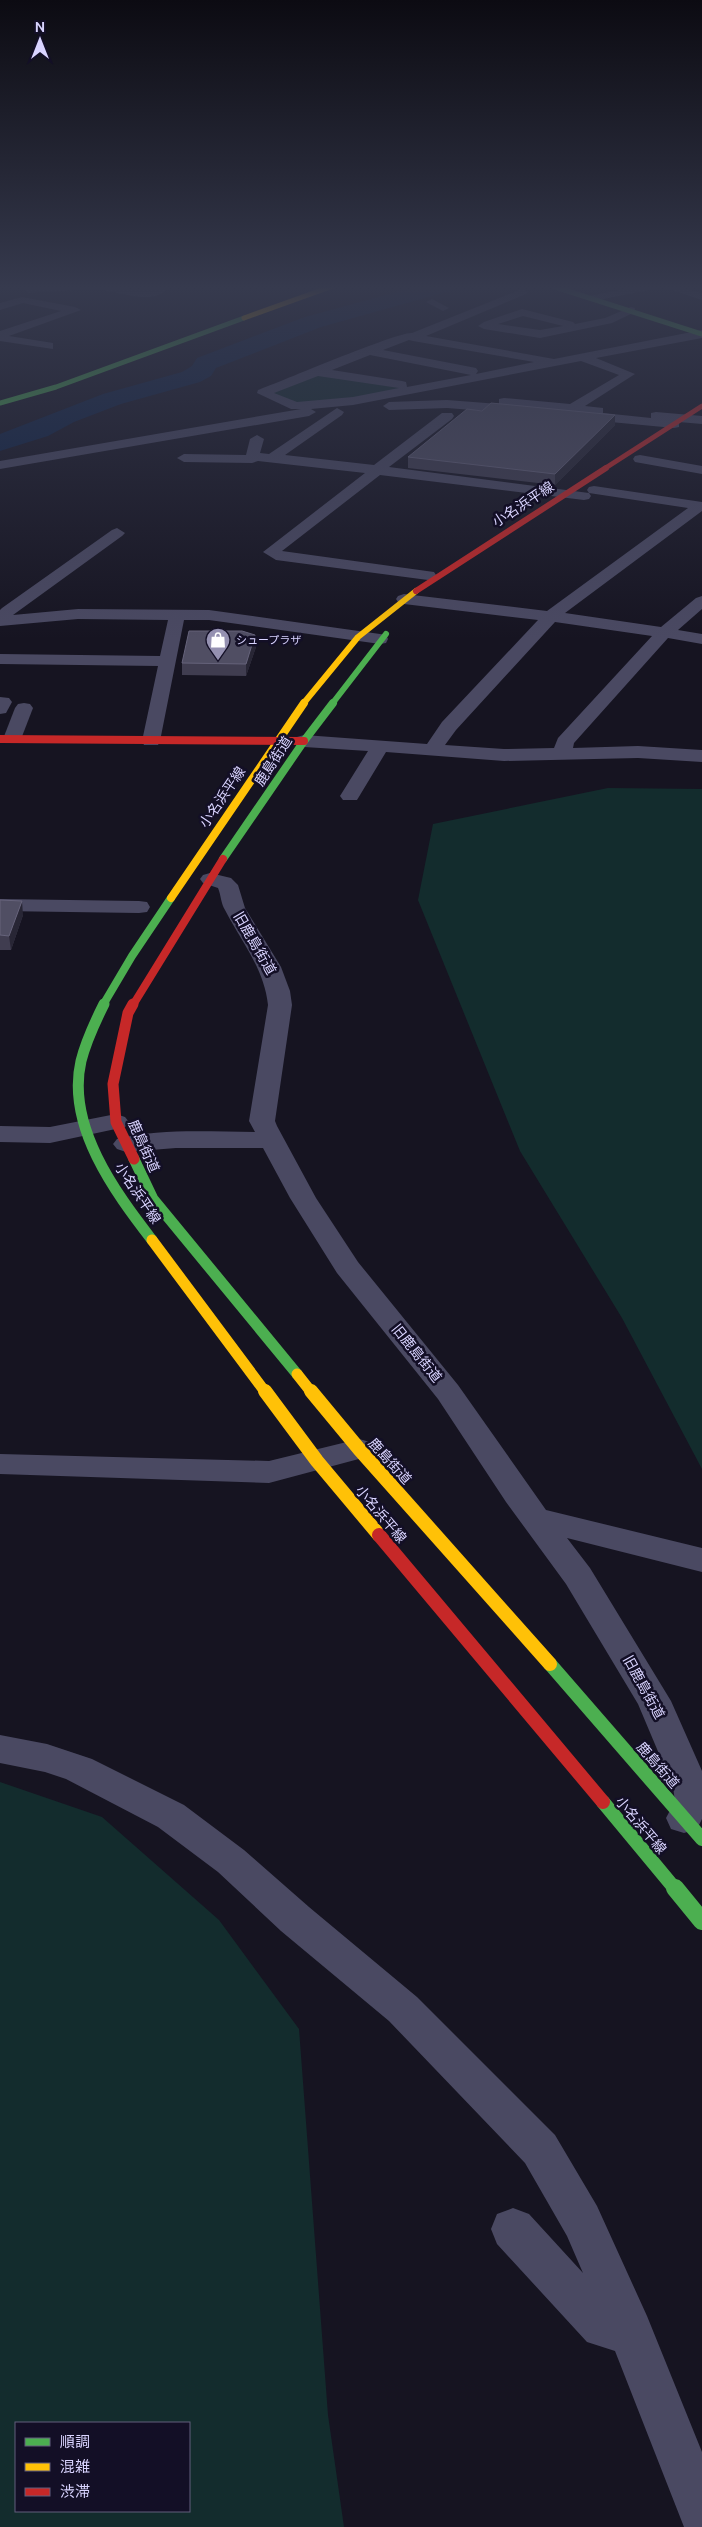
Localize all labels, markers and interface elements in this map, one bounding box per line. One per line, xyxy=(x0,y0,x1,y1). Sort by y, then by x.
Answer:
north arrow xyxy=(15,15,65,65)
text: N xyxy=(35,19,45,35)
street label: 小名浜平線 xyxy=(489,478,557,530)
shop icon: シュープラザ xyxy=(205,627,231,661)
place label: シュープラザ xyxy=(236,634,301,646)
street label: 鹿島街道 xyxy=(251,733,295,789)
street label: 小名浜平線 xyxy=(196,764,248,830)
street label: 旧鹿島街道 xyxy=(231,909,279,977)
street label: 鹿島街道 xyxy=(125,1117,163,1175)
street label: 小名浜平線 xyxy=(112,1160,164,1226)
street label: 旧鹿島街道 xyxy=(389,1321,445,1385)
street label: 鹿島街道 xyxy=(365,1435,415,1487)
street label: 小名浜平線 xyxy=(352,1482,410,1546)
street label: 旧鹿島街道 xyxy=(620,1653,668,1721)
street label: 鹿島街道 xyxy=(634,1739,682,1791)
street label: 小名浜平線 xyxy=(612,1793,670,1857)
legend xyxy=(15,2422,190,2512)
text: 順調 xyxy=(60,2433,90,2450)
text: 混雑 xyxy=(60,2458,90,2475)
text: 渋滞 xyxy=(60,2483,90,2500)

